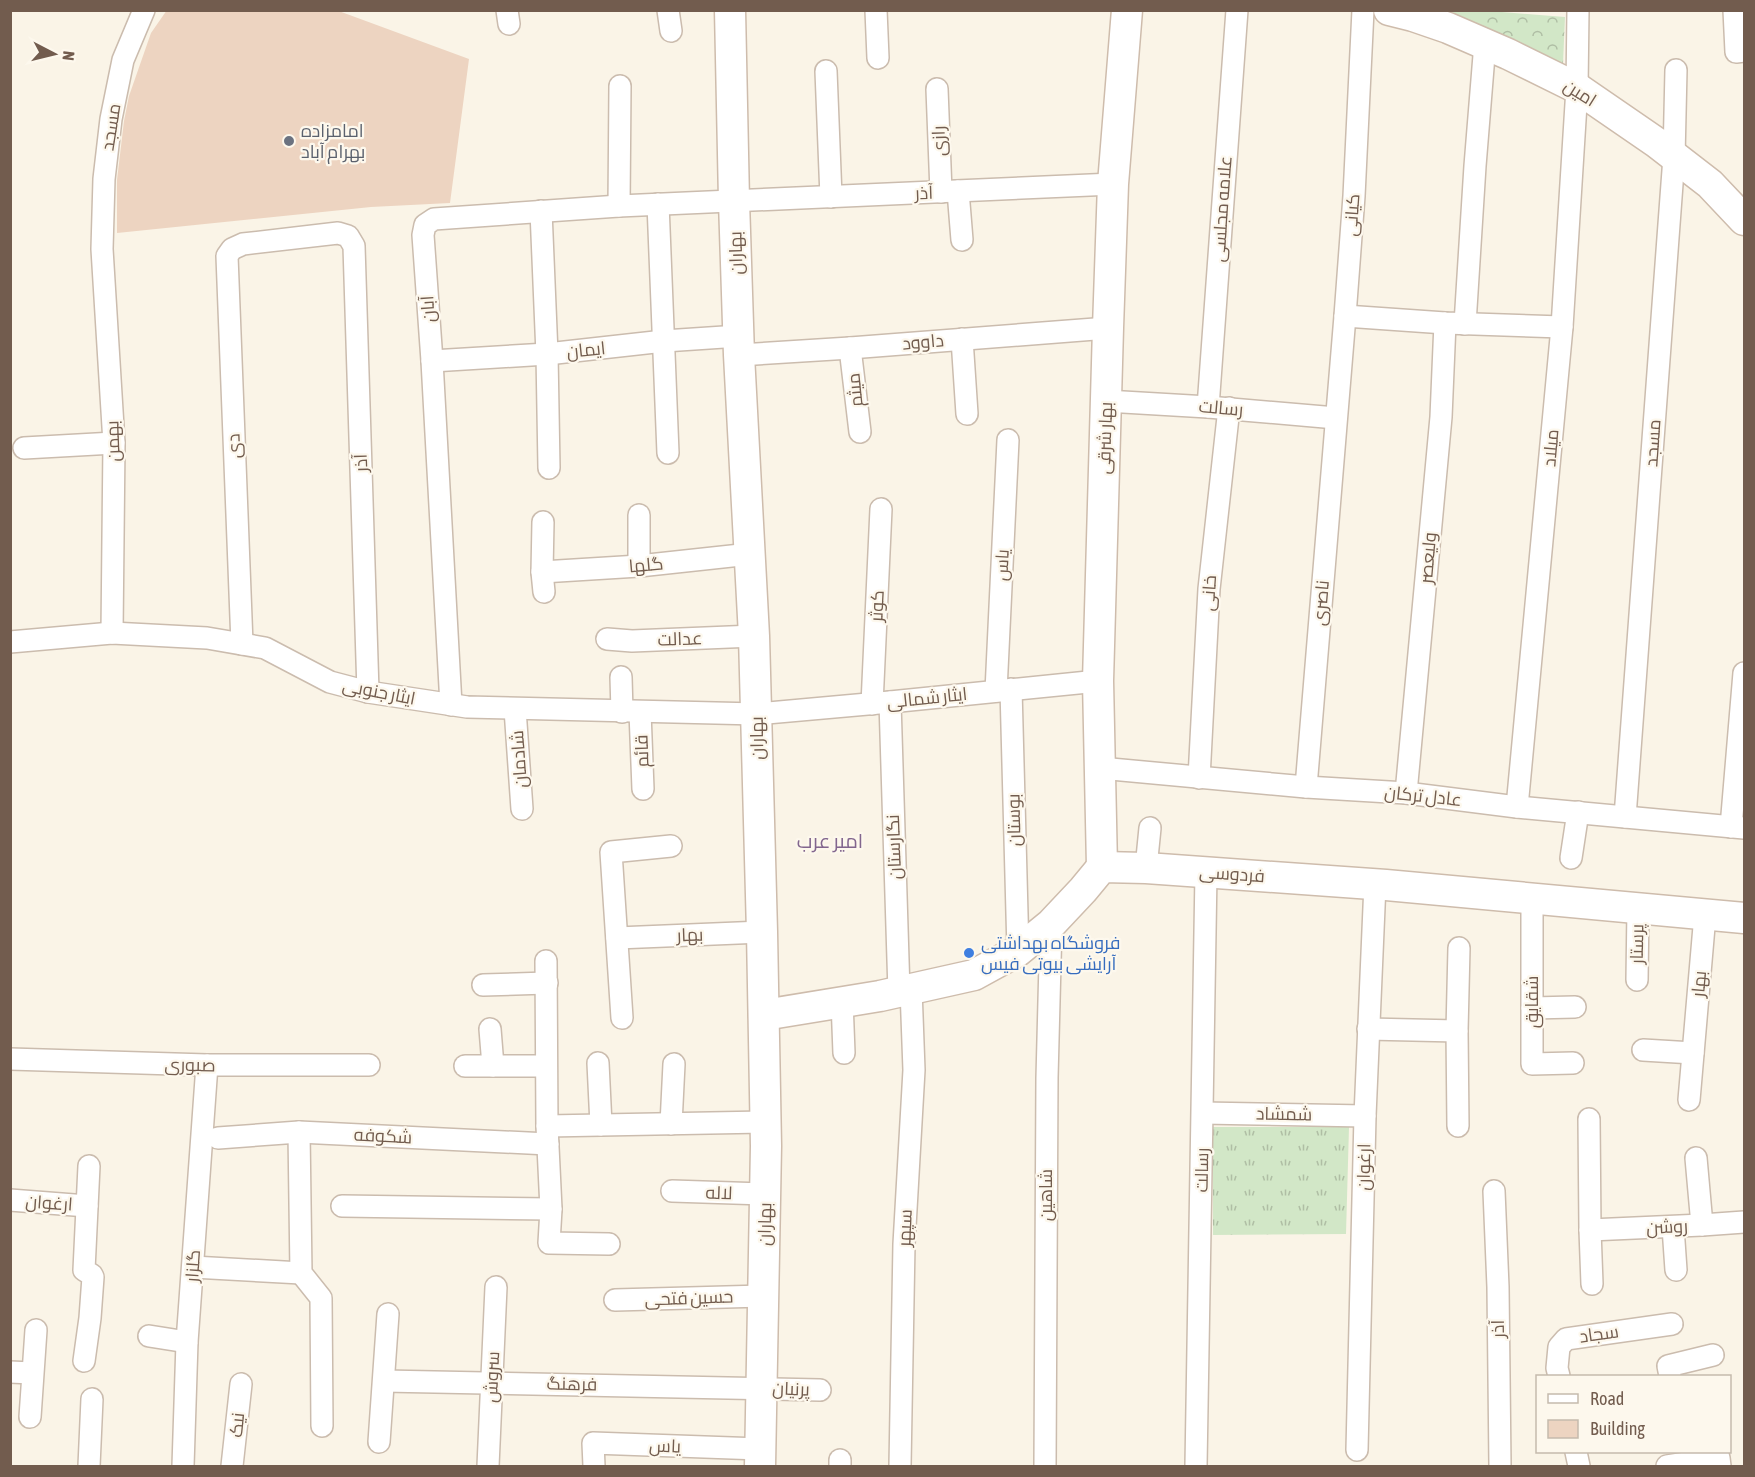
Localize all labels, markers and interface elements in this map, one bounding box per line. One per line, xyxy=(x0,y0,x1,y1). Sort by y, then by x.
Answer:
north arrow xyxy=(24,24,84,84)
text: N xyxy=(59,50,78,62)
street label: امین xyxy=(1560,75,1600,111)
street label: مسجد xyxy=(96,102,125,152)
place label: امامزاده بهرام آباد xyxy=(301,120,365,164)
street label: رازی xyxy=(927,125,951,157)
marker: امامزاده بهرام آباد xyxy=(282,134,296,148)
street label: علامه مجلسی xyxy=(1207,155,1237,263)
street label: آذر xyxy=(913,182,934,204)
street label: کیانی xyxy=(1340,193,1364,237)
street label: بهاران xyxy=(724,231,748,275)
street label: آبان xyxy=(416,295,440,323)
street label: داوود xyxy=(901,329,945,355)
street label: ایمان xyxy=(565,337,607,363)
street label: میثم xyxy=(842,372,869,408)
street label: رسالت xyxy=(1198,395,1244,421)
street label: بهار شرقی xyxy=(1093,401,1117,475)
street label: مسجد xyxy=(1640,419,1665,467)
street label: بهمن xyxy=(101,420,125,462)
street label: میلاد xyxy=(1538,428,1563,468)
street label: دی xyxy=(223,433,245,459)
street label: آذر xyxy=(350,453,372,474)
street label: ولیعصر xyxy=(1415,531,1441,586)
street label: یاس xyxy=(990,548,1014,582)
street label: گلها xyxy=(628,553,664,577)
street label: خانی xyxy=(1197,574,1221,612)
street label: ناصری xyxy=(1308,579,1334,627)
street label: کوثر xyxy=(865,590,889,623)
street label: عدالت xyxy=(657,627,703,650)
street label: ایثار جنوبی xyxy=(341,674,417,710)
street label: ایثار شمالی xyxy=(886,683,968,713)
street label: بهاران xyxy=(746,716,768,760)
street label: شادمان xyxy=(506,729,532,789)
street label: قائم xyxy=(630,734,655,768)
street label: عادل ترکان xyxy=(1383,781,1463,811)
street label: بوستان xyxy=(1003,793,1025,847)
street label: نگارستان xyxy=(882,814,906,880)
district label: امیر عرب xyxy=(797,829,863,853)
street label: فردوسی xyxy=(1198,861,1266,887)
street label: پرستار xyxy=(1626,923,1649,965)
street label: بهار xyxy=(675,924,704,946)
place label: فروشگاه بهداشتی آرایشی بیوتی فیس xyxy=(981,932,1120,975)
marker: فروشگاه بهداشتی آرایشی بیوتی فیس xyxy=(962,946,976,960)
street label: بهار xyxy=(1687,970,1711,999)
street label: شقایق xyxy=(1521,976,1544,1028)
street label: صبوری xyxy=(164,1054,216,1076)
street label: شمشاد xyxy=(1256,1103,1312,1124)
street label: شکوفه xyxy=(353,1123,413,1149)
street label: ارغوان xyxy=(1353,1143,1375,1191)
street label: رسالت xyxy=(1191,1148,1213,1192)
street label: شاهین xyxy=(1035,1169,1057,1221)
street label: لاله xyxy=(705,1182,733,1203)
street label: ارغوان xyxy=(25,1190,73,1216)
street label: بهاران xyxy=(754,1202,776,1246)
street label: سپهر xyxy=(893,1209,917,1248)
street label: روشن xyxy=(1646,1215,1688,1239)
street label: گلزار xyxy=(181,1249,205,1284)
street label: حسین فتحی xyxy=(644,1285,734,1311)
street label: آذر xyxy=(1487,1320,1509,1339)
street label: سجاد xyxy=(1578,1320,1620,1347)
street label: سروش xyxy=(480,1351,504,1403)
street label: فرهنگ xyxy=(546,1373,598,1395)
legend xyxy=(1536,1375,1731,1453)
street label: پرنیان xyxy=(772,1377,810,1402)
text: Road xyxy=(1590,1388,1624,1409)
street label: نیک xyxy=(225,1412,248,1438)
text: Building xyxy=(1590,1418,1645,1439)
street label: یاس xyxy=(649,1434,682,1458)

